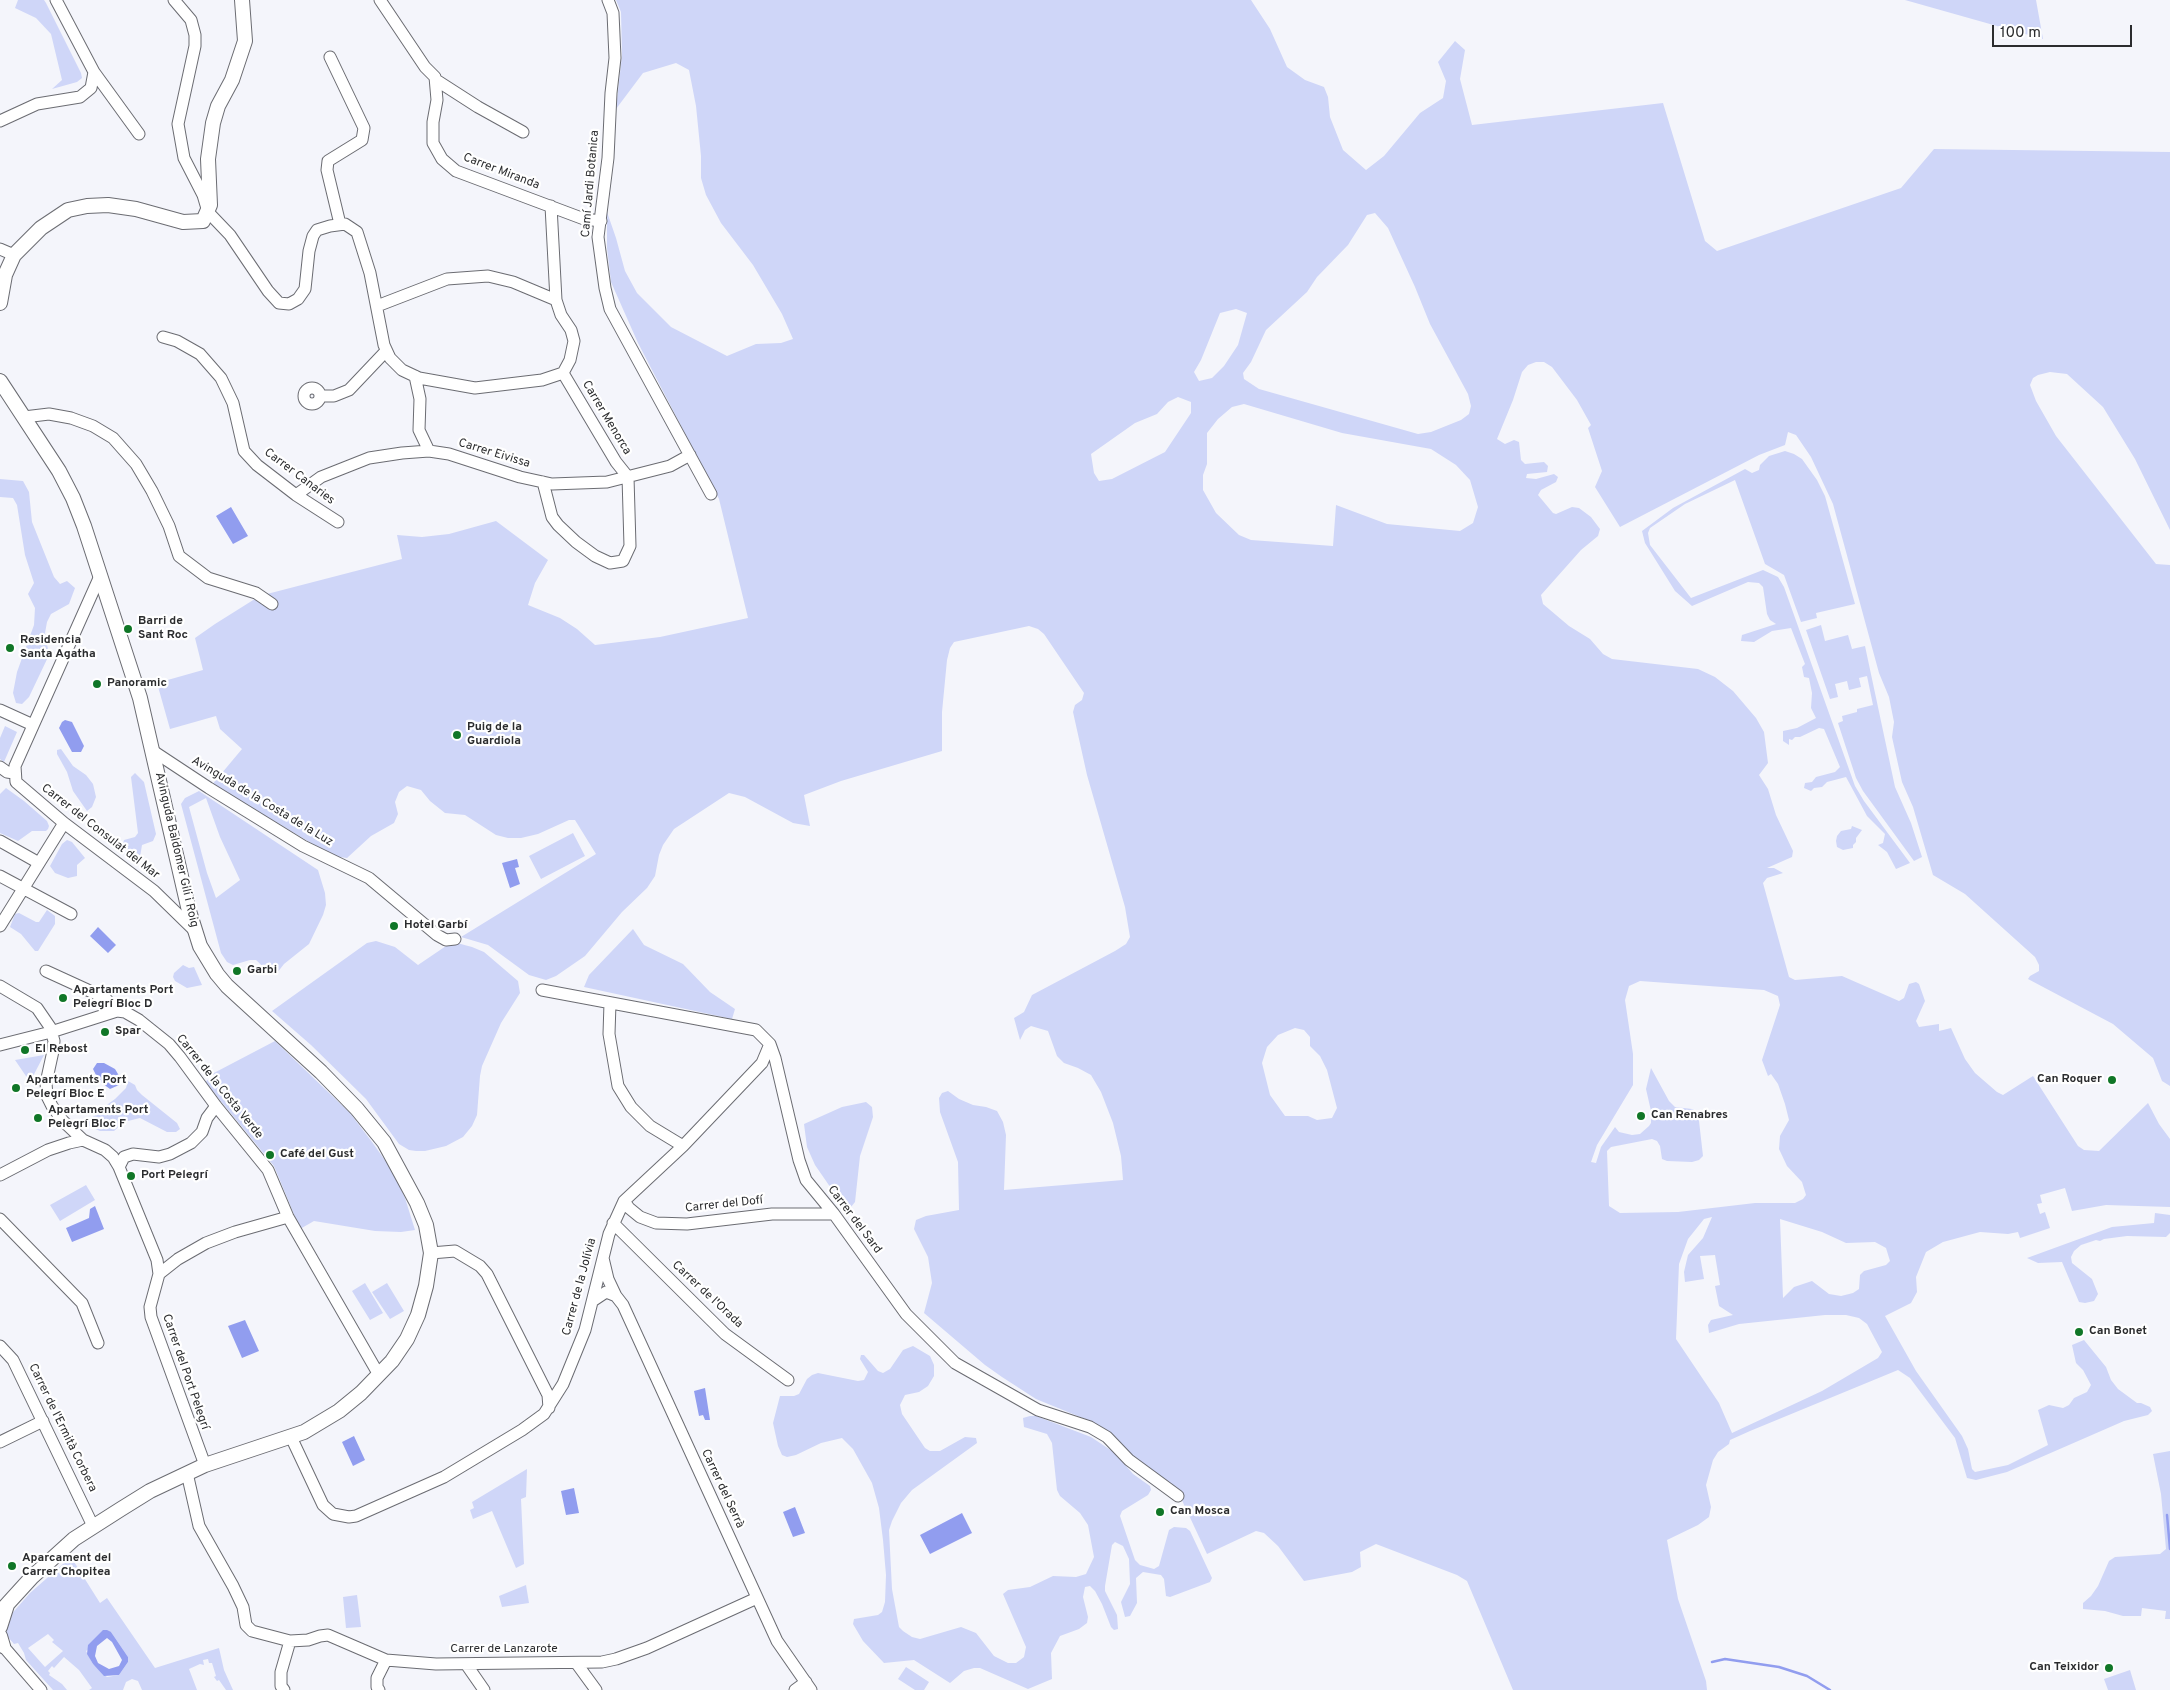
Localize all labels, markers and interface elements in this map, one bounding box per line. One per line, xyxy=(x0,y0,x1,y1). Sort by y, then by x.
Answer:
scale bar xyxy=(1995,15,2135,47)
text: 100 m xyxy=(2000,24,2041,43)
street label: Camí Jardi Botanica xyxy=(579,130,603,238)
street label: Carrer Miranda xyxy=(461,151,541,193)
street label: Carrer Menorca xyxy=(578,378,634,458)
street label: Carrer Eivissa xyxy=(456,436,532,472)
street label: Carrer Canaries xyxy=(261,446,337,508)
place label: Barri de Sant Roc xyxy=(138,615,188,643)
marker: Barri de Sant Roc xyxy=(122,623,134,635)
place label: Residencia Santa Agatha xyxy=(20,634,96,662)
marker: Residencia Santa Agatha xyxy=(4,642,16,654)
place label: Panoramic xyxy=(107,677,167,691)
marker: Panoramic xyxy=(91,678,103,690)
place label: Puig de la Guardiola xyxy=(467,721,522,749)
marker: Puig de la Guardiola xyxy=(451,729,463,741)
street label: Avinguda de la Costa de la Luz xyxy=(189,754,335,850)
street label: Avinguda Baldomer Gili i Roig xyxy=(151,771,201,929)
street label: Carrer del Consulat del Mar xyxy=(38,781,162,883)
place label: Hotel Garbí xyxy=(404,919,467,933)
marker: Hotel Garbí xyxy=(388,920,400,932)
place label: Garbi xyxy=(247,964,277,978)
marker: Garbi xyxy=(231,965,243,977)
place label: Apartaments Port Pelegrí Bloc D xyxy=(73,984,174,1012)
marker: Apartaments Port Pelegrí Bloc D xyxy=(57,992,69,1004)
place label: Spar xyxy=(115,1025,141,1039)
marker: Spar xyxy=(99,1026,111,1038)
street label: Carrer de la Costa Verde xyxy=(173,1032,265,1142)
place label: El Rebost xyxy=(35,1043,88,1057)
marker: El Rebost xyxy=(19,1044,31,1056)
place label: Can Roquer xyxy=(2037,1073,2102,1087)
place label: Apartaments Port Pelegrí Bloc E xyxy=(26,1074,127,1102)
marker: Can Roquer xyxy=(2106,1074,2118,1086)
marker: Apartaments Port Pelegrí Bloc E xyxy=(10,1082,22,1094)
place label: Apartaments Port Pelegrí Bloc F xyxy=(48,1104,149,1132)
place label: Can Renabres xyxy=(1651,1109,1728,1123)
marker: Can Renabres xyxy=(1635,1110,1647,1122)
marker: Apartaments Port Pelegrí Bloc F xyxy=(32,1112,44,1124)
place label: Café del Gust xyxy=(280,1148,354,1162)
marker: Café del Gust xyxy=(264,1149,276,1161)
place label: Port Pelegrí xyxy=(141,1169,208,1183)
marker: Port Pelegrí xyxy=(125,1170,137,1182)
street label: Carrer del Sard xyxy=(824,1183,884,1257)
street label: Carrer del Dofí xyxy=(684,1194,764,1216)
street label: Carrer de la Jolívia xyxy=(560,1237,600,1337)
street label: Carrer de l'Orada xyxy=(669,1258,745,1332)
street label: Carrer del Port Pelegrí xyxy=(158,1312,212,1432)
place label: Can Bonet xyxy=(2089,1325,2147,1339)
marker: Can Bonet xyxy=(2073,1326,2085,1338)
street label: Carrer de l'Ermità Corbera xyxy=(25,1362,99,1494)
street label: Carrer del Serrà xyxy=(697,1447,747,1531)
place label: Can Mosca xyxy=(1170,1505,1230,1519)
marker: Can Mosca xyxy=(1154,1506,1166,1518)
place label: Aparcament del Carrer Chopitea xyxy=(22,1552,111,1580)
marker: Aparcament del Carrer Chopitea xyxy=(6,1560,18,1572)
street label: Carrer de Lanzarote xyxy=(450,1643,558,1657)
place label: Can Teixidor xyxy=(2029,1661,2099,1675)
marker: Can Teixidor xyxy=(2103,1662,2115,1674)

